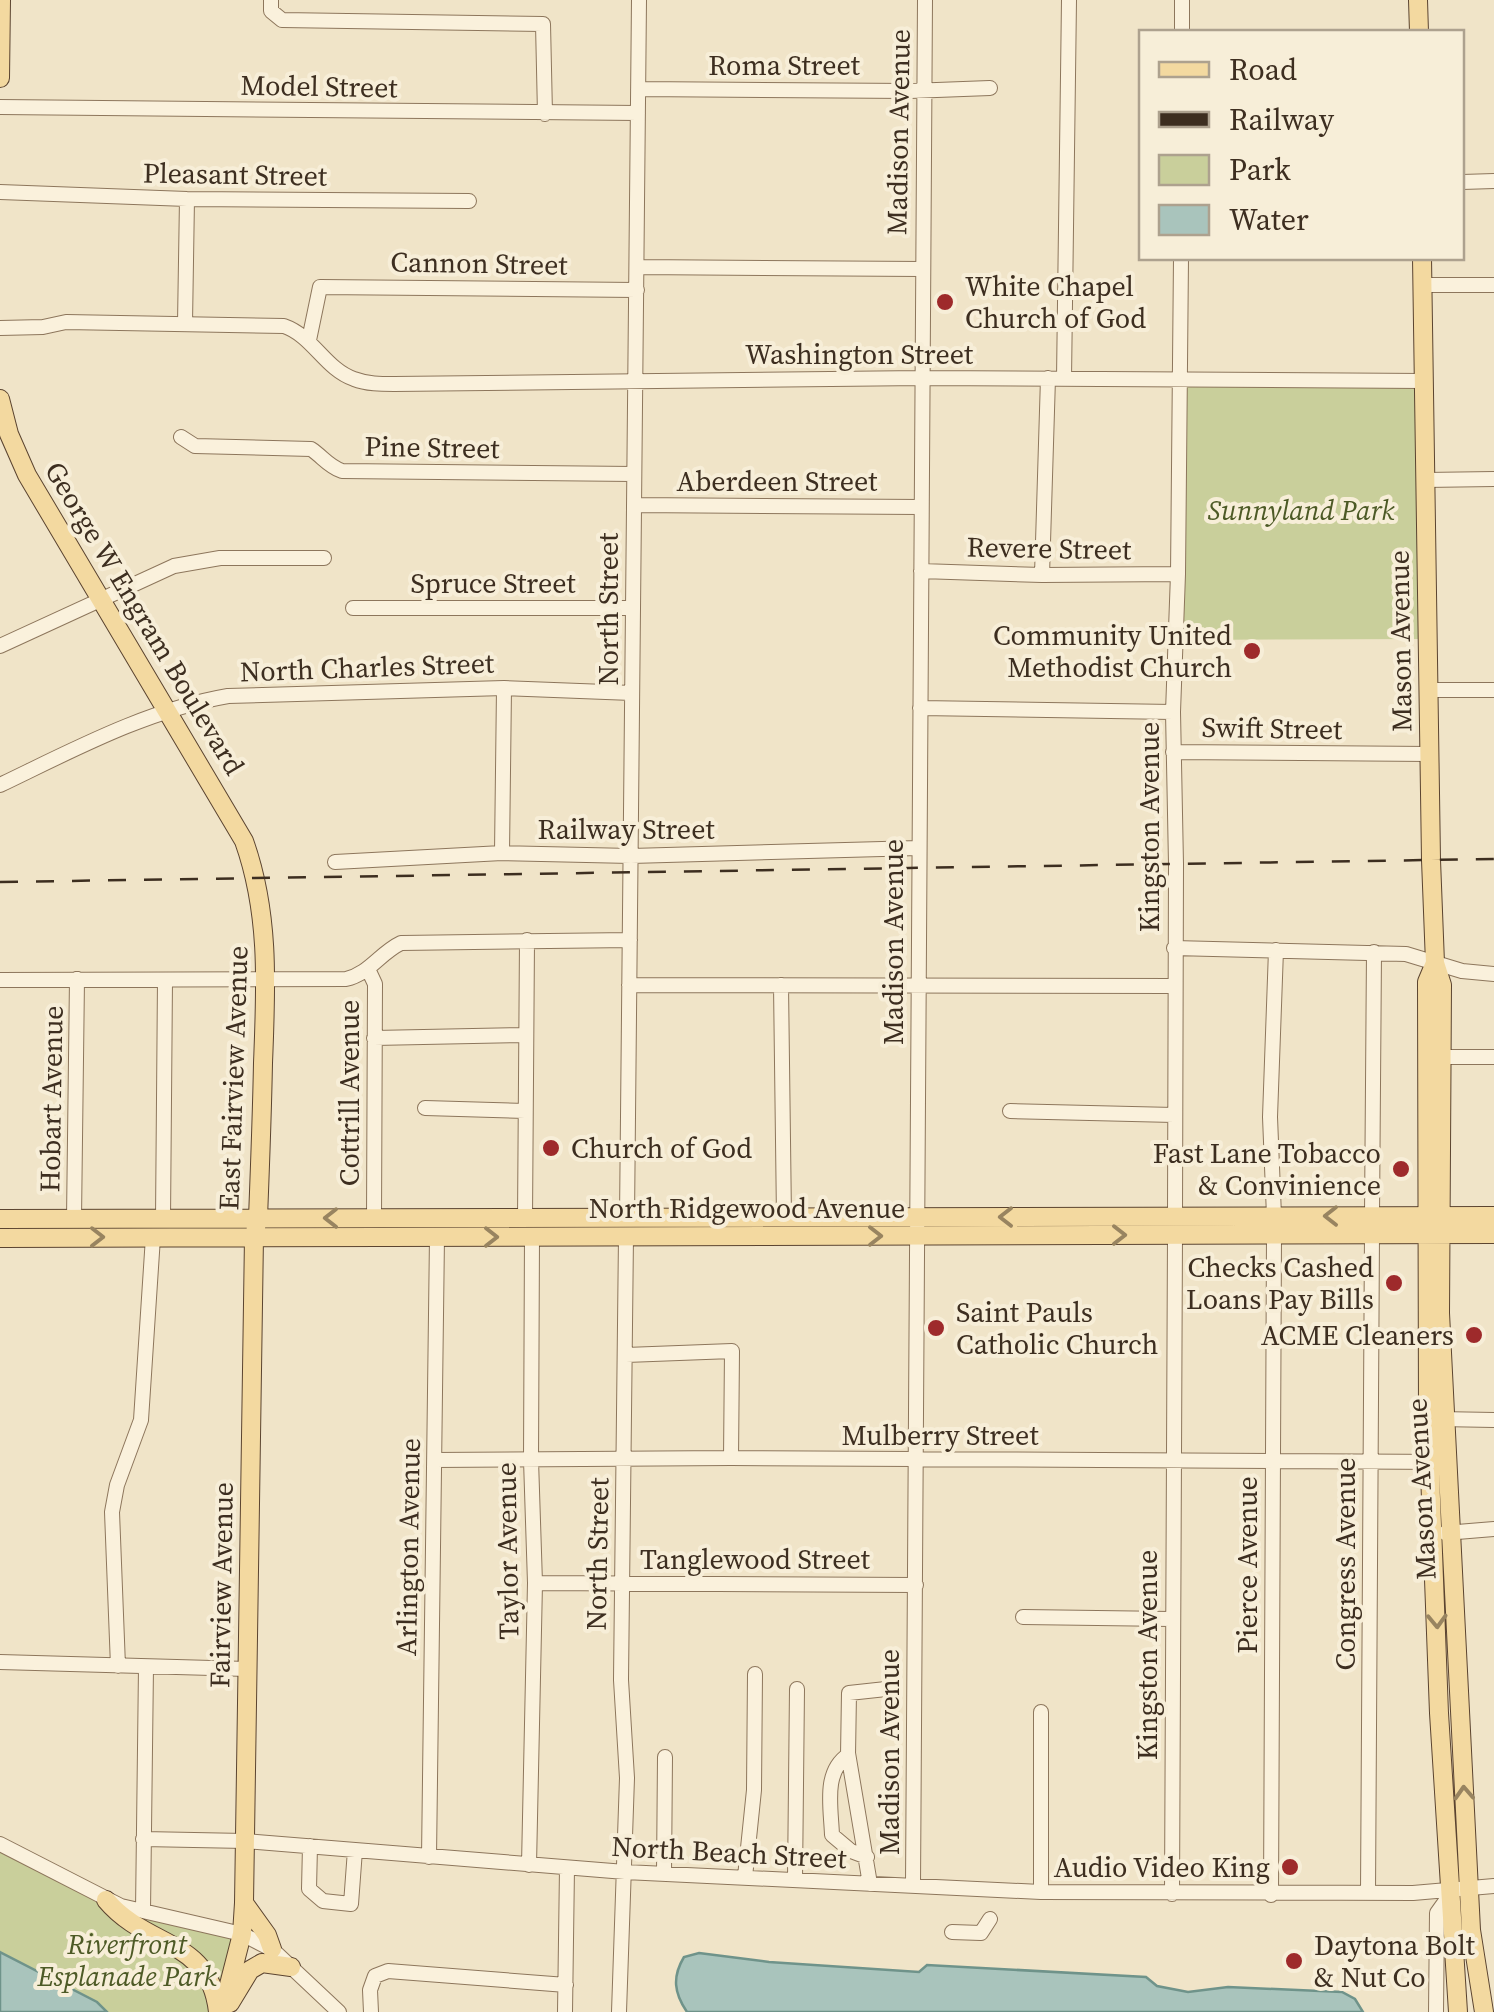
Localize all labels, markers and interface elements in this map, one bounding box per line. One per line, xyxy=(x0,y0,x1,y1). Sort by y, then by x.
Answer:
street label: Madison Avenue xyxy=(877,29,919,235)
legend xyxy=(1139,30,1464,260)
street label: Roma Street xyxy=(708,46,861,84)
text: Road xyxy=(1229,49,1297,90)
street label: Model Street xyxy=(240,66,399,106)
text: Railway xyxy=(1229,99,1335,140)
text: Park xyxy=(1229,149,1291,190)
street label: Pleasant Street xyxy=(143,153,328,195)
text: Water xyxy=(1229,199,1309,240)
street label: Cannon Street xyxy=(390,242,569,284)
place label: White Chapel Church of God xyxy=(965,267,1146,337)
marker: White Chapel Church of God xyxy=(934,291,956,313)
street label: Washington Street xyxy=(745,335,974,373)
street label: Pine Street xyxy=(364,427,501,467)
street label: George W Engram Boulevard xyxy=(36,454,254,782)
street label: Aberdeen Street xyxy=(677,462,878,500)
park label: Sunnyland Park xyxy=(1207,491,1395,529)
street label: Revere Street xyxy=(966,528,1132,568)
street label: North Street xyxy=(589,532,627,685)
street label: Mason Avenue xyxy=(1379,550,1421,732)
street label: Spruce Street xyxy=(410,564,576,602)
place label: Community United Methodist Church xyxy=(993,616,1232,686)
marker: Community United Methodist Church xyxy=(1241,640,1263,662)
street label: North Charles Street xyxy=(239,644,496,690)
street label: Swift Street xyxy=(1201,708,1343,748)
street label: Kingston Avenue xyxy=(1130,722,1168,932)
street label: Railway Street xyxy=(537,810,715,848)
street label: Madison Avenue xyxy=(874,839,912,1045)
street label: East Fairview Avenue xyxy=(209,945,257,1211)
street label: Cottrill Avenue xyxy=(330,1000,368,1186)
street label: Hobart Avenue xyxy=(30,1005,72,1193)
place label: Church of God xyxy=(571,1129,752,1167)
place label: Fast Lane Tobacco & Convinience xyxy=(1153,1134,1381,1204)
marker: Church of God xyxy=(540,1137,562,1159)
marker: Fast Lane Tobacco & Convinience xyxy=(1390,1158,1412,1180)
street label: North Ridgewood Avenue xyxy=(589,1189,905,1227)
one-way arrow xyxy=(1322,1205,1338,1227)
one-way arrow xyxy=(997,1206,1012,1228)
one-way arrow xyxy=(322,1207,338,1229)
one-way arrow xyxy=(1112,1224,1128,1246)
one-way arrow xyxy=(868,1225,884,1246)
one-way arrow xyxy=(90,1226,106,1248)
one-way arrow xyxy=(484,1226,500,1248)
place label: Checks Cashed Loans Pay Bills xyxy=(1186,1248,1374,1318)
marker: Checks Cashed Loans Pay Bills xyxy=(1383,1272,1405,1294)
place label: Saint Pauls Catholic Church xyxy=(956,1293,1158,1363)
place label: ACME Cleaners xyxy=(1261,1316,1454,1354)
marker: Saint Pauls Catholic Church xyxy=(925,1317,947,1339)
marker: ACME Cleaners xyxy=(1463,1324,1485,1346)
street label: Mason Avenue xyxy=(1397,1397,1445,1581)
street label: Mulberry Street xyxy=(842,1416,1039,1454)
street label: Arlington Avenue xyxy=(387,1438,429,1656)
street label: Congress Avenue xyxy=(1326,1457,1364,1671)
street label: Taylor Avenue xyxy=(486,1462,528,1640)
street label: North Street xyxy=(577,1476,617,1631)
street label: Pierce Avenue xyxy=(1228,1476,1266,1654)
street label: Fairview Avenue xyxy=(200,1482,242,1688)
street label: Tanglewood Street xyxy=(640,1540,871,1578)
street label: Kingston Avenue xyxy=(1128,1550,1166,1760)
one-way arrow xyxy=(1426,1614,1447,1630)
street label: Madison Avenue xyxy=(870,1649,908,1855)
one-way arrow xyxy=(1454,1785,1475,1801)
street label: North Beach Street xyxy=(610,1827,848,1877)
place label: Audio Video King xyxy=(1054,1848,1270,1886)
marker: Audio Video King xyxy=(1279,1856,1301,1878)
park label: Riverfront Esplanade Park xyxy=(36,1925,218,1995)
place label: Daytona Bolt & Nut Co xyxy=(1314,1926,1476,1996)
marker: Daytona Bolt & Nut Co xyxy=(1283,1950,1305,1972)

